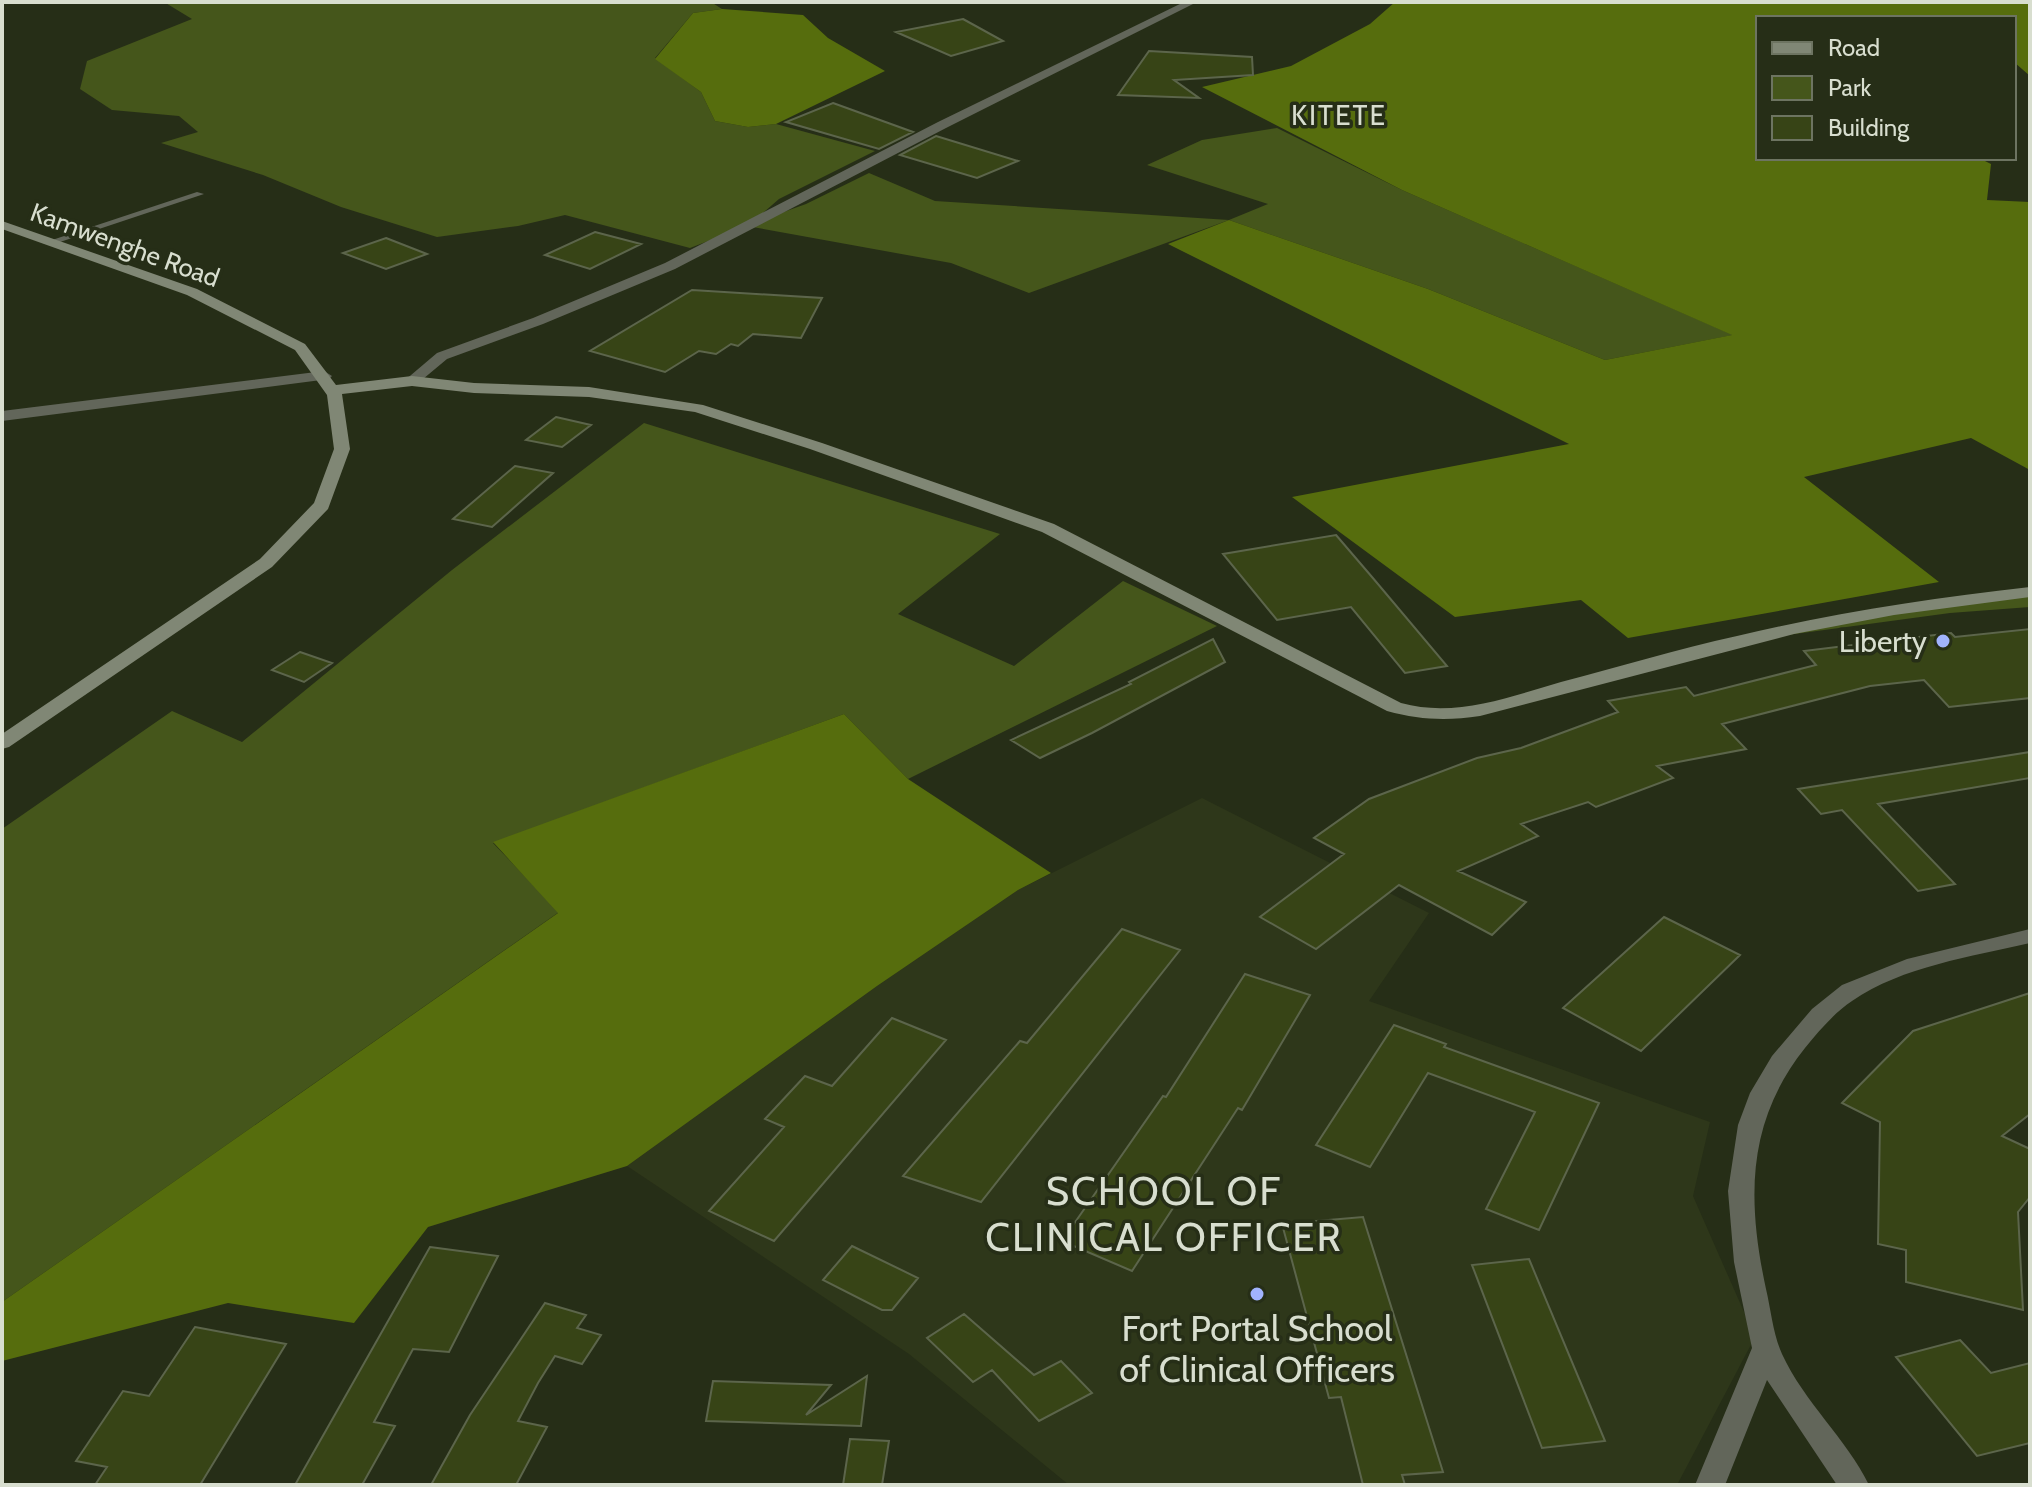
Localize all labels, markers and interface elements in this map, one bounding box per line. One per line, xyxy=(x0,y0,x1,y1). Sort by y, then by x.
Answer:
legend xyxy=(1756,16,2016,160)
text: Road xyxy=(1828,33,1880,62)
text: Park xyxy=(1828,73,1871,102)
district label: KITETE xyxy=(1291,98,1387,132)
text: Building xyxy=(1828,113,1910,142)
street label: Kamwenghe Road xyxy=(26,196,224,294)
place label: Liberty xyxy=(1839,623,1927,660)
marker: Liberty xyxy=(1934,632,1952,650)
district label: SCHOOL OF CLINICAL OFFICER xyxy=(985,1166,1343,1261)
marker: Fort Portal School of Clinical Officers xyxy=(1248,1285,1266,1303)
place label: Fort Portal School of Clinical Officers xyxy=(1119,1306,1395,1391)

